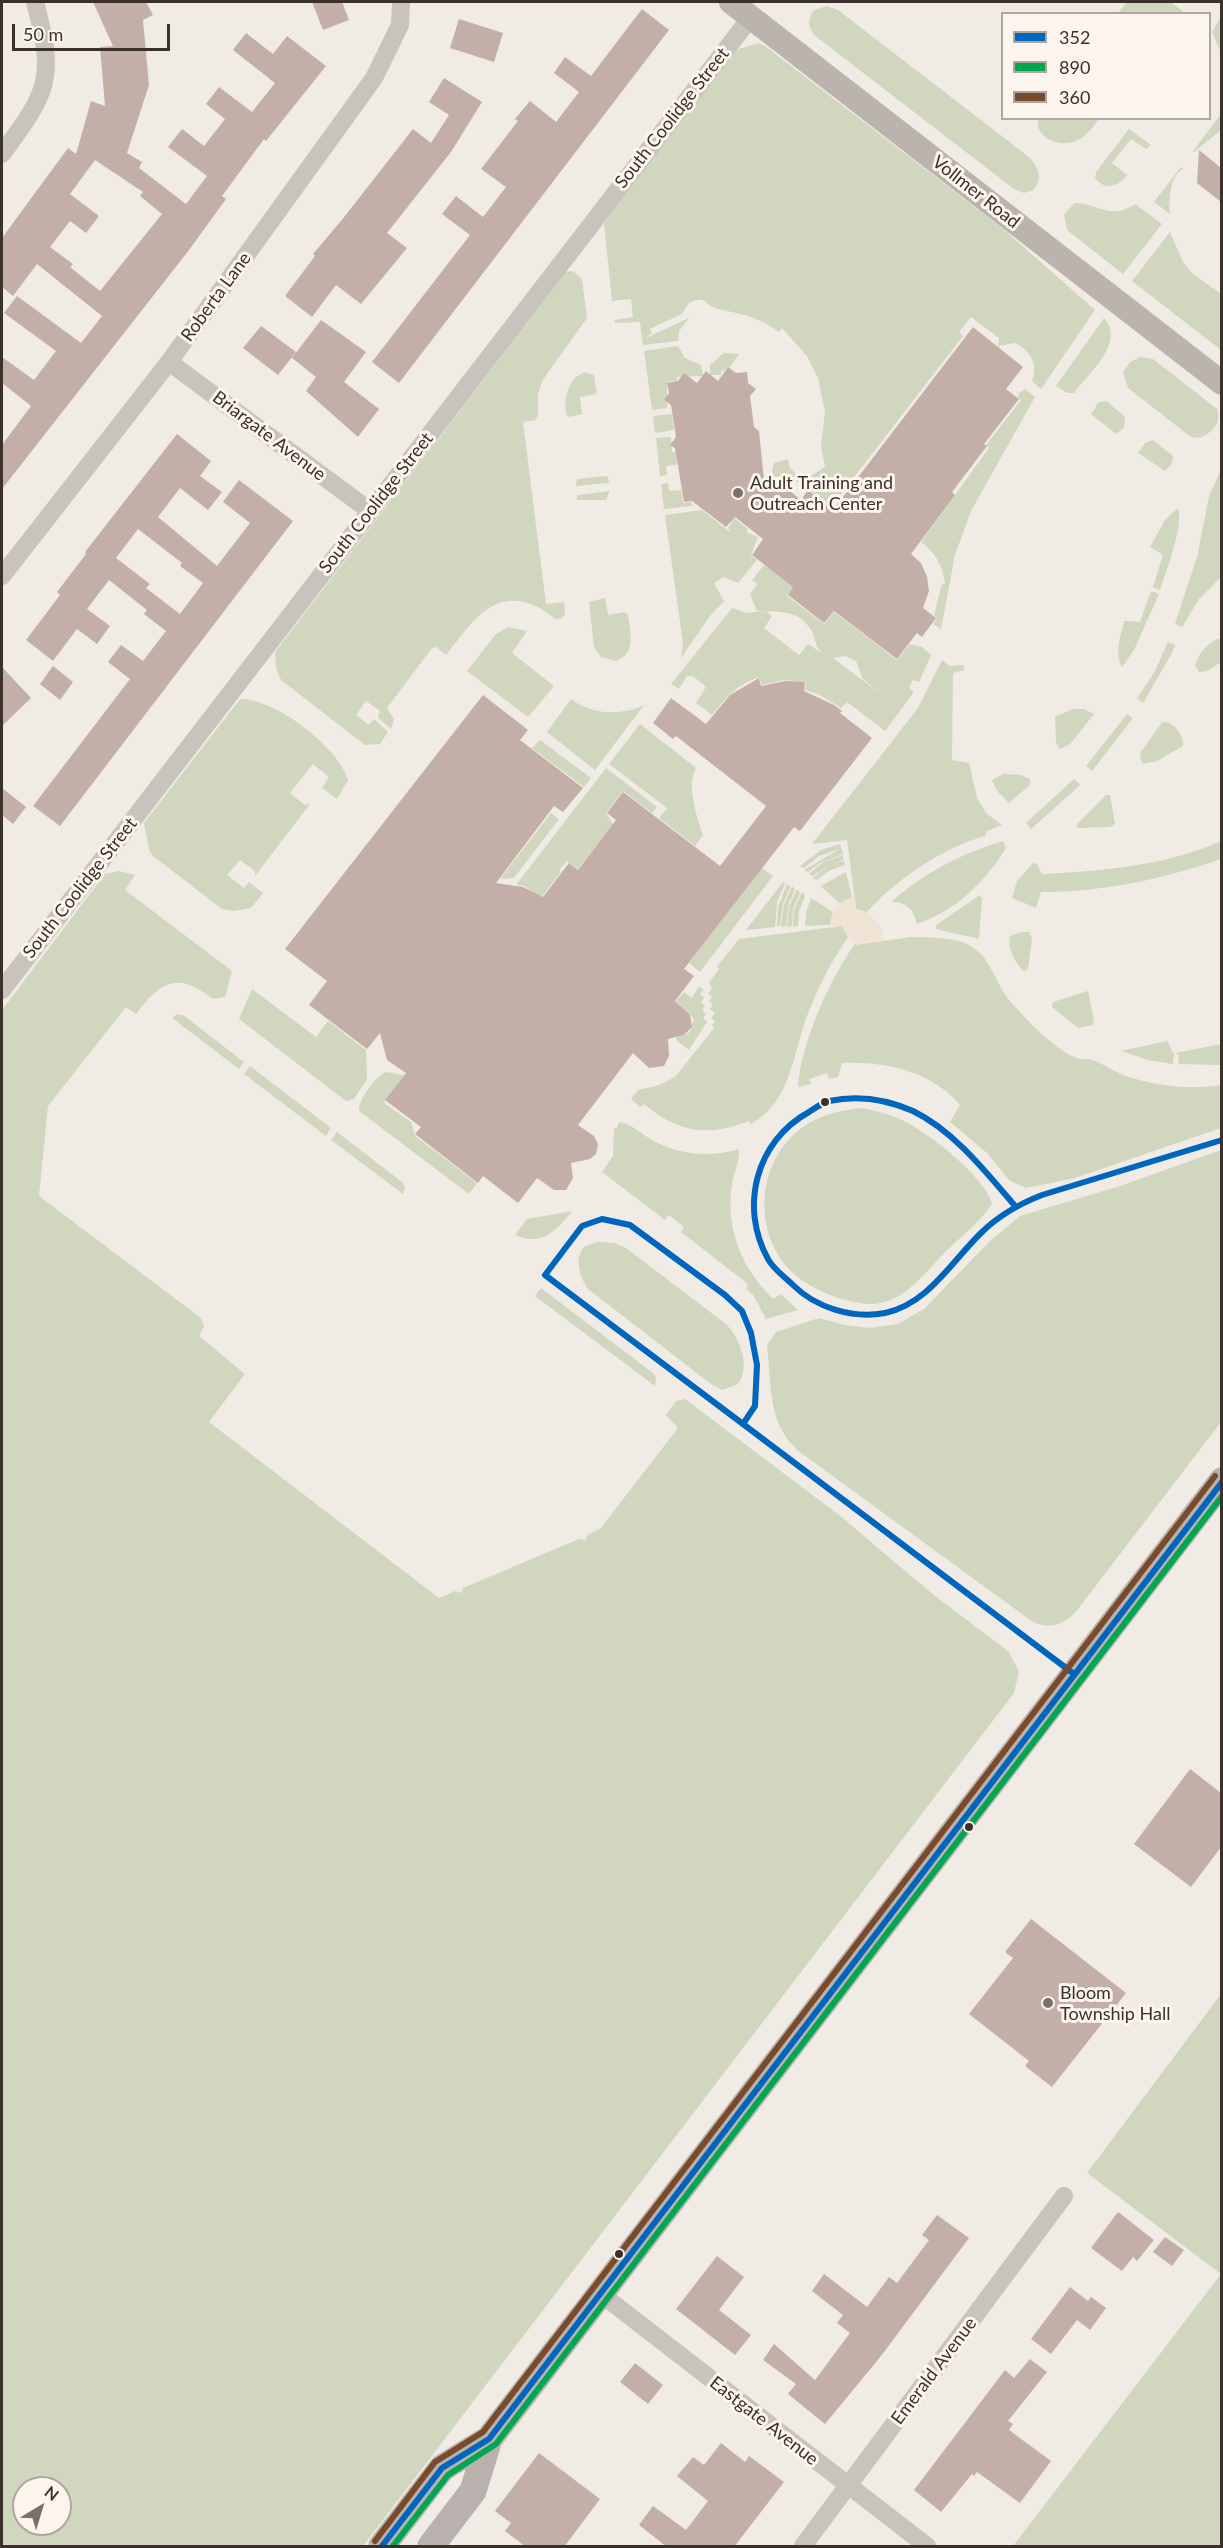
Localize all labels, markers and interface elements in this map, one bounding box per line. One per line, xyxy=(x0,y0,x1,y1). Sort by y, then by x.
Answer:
scale bar xyxy=(15,12,172,50)
legend xyxy=(1001,12,1211,120)
text: 50 m xyxy=(23,23,63,45)
text: 352 xyxy=(1059,26,1090,48)
street label: South Coolidge Street xyxy=(610,43,734,193)
text: 890 xyxy=(1059,56,1090,78)
text: 360 xyxy=(1059,86,1090,108)
street label: Vollmer Road xyxy=(928,151,1024,233)
street label: Roberta Lane xyxy=(176,248,256,346)
street label: Briargate Avenue xyxy=(208,386,330,486)
street label: South Coolidge Street xyxy=(314,428,438,578)
place label: Adult Training and Outreach Center xyxy=(750,472,893,514)
marker: Adult Training and Outreach Center xyxy=(731,486,745,500)
street label: South Coolidge Street xyxy=(18,813,142,963)
unlabelled marker xyxy=(819,1096,831,1108)
unlabelled marker xyxy=(963,1821,975,1833)
place label: Bloom Township Hall xyxy=(1060,1982,1170,2024)
marker: Bloom Township Hall xyxy=(1041,1996,1055,2010)
unlabelled marker xyxy=(613,2248,625,2260)
street label: Emerald Avenue xyxy=(887,2313,981,2429)
street label: Eastgate Avenue xyxy=(705,2372,823,2470)
north arrow xyxy=(12,2476,72,2536)
text: N xyxy=(41,2482,63,2504)

